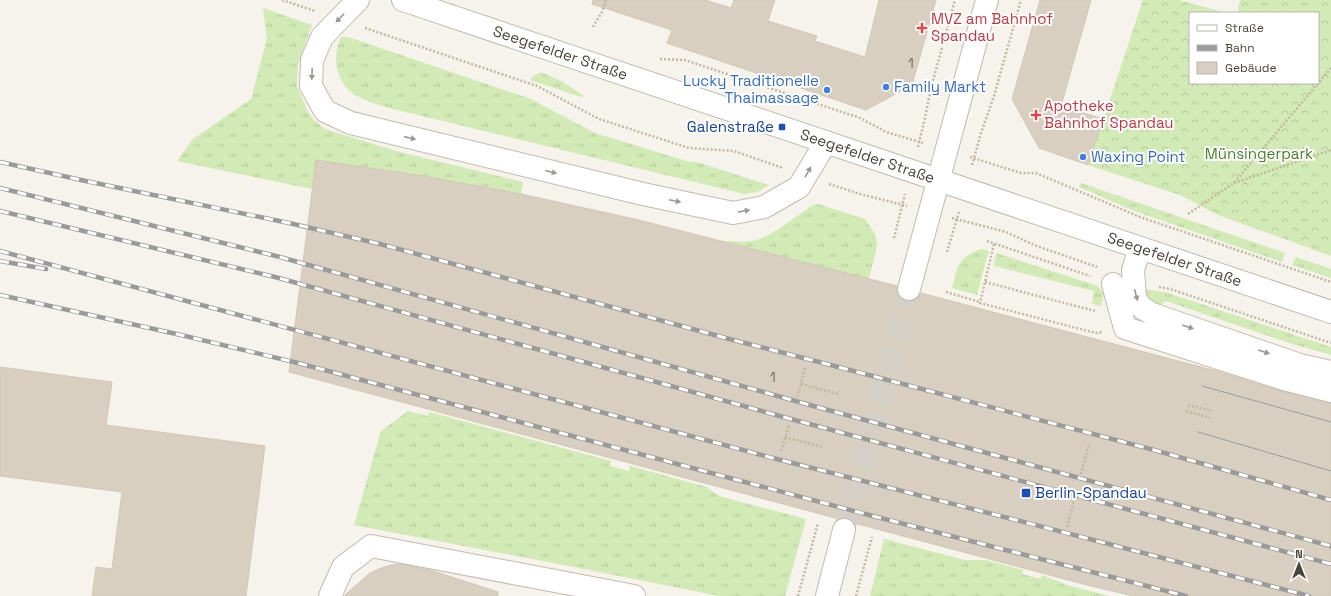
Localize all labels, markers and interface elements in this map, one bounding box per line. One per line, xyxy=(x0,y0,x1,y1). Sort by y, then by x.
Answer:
place label: MVZ am Bahnhof Spandau xyxy=(931,9,1053,45)
legend xyxy=(1189,12,1319,84)
one-way arrow xyxy=(336,14,345,23)
text: Straße xyxy=(1225,20,1264,36)
street label: Seegefelder Straße xyxy=(491,21,630,84)
marker: MVZ am Bahnhof Spandau xyxy=(916,22,928,34)
text: Bahn xyxy=(1225,40,1255,56)
house number: 1 xyxy=(908,55,914,72)
text: Gebäude xyxy=(1225,60,1277,76)
one-way arrow xyxy=(308,68,315,80)
place label: Lucky Traditionelle Thaimassage xyxy=(683,71,819,107)
place label: Family Markt xyxy=(894,77,986,96)
marker: Family Markt xyxy=(881,82,891,92)
marker: Lucky Traditionelle Thaimassage xyxy=(822,85,832,95)
place label: Apotheke Bahnhof Spandau xyxy=(1044,96,1174,132)
marker: Apotheke Bahnhof Spandau xyxy=(1031,110,1041,120)
place label: Galenstraße xyxy=(687,117,774,136)
marker: Galenstraße xyxy=(777,122,787,132)
street label: Seegefelder Straße xyxy=(798,124,937,187)
one-way arrow xyxy=(404,135,416,141)
park label: Münsingerpark xyxy=(1205,144,1313,163)
place label: Waxing Point xyxy=(1091,147,1186,166)
marker: Waxing Point xyxy=(1078,152,1088,162)
one-way arrow xyxy=(805,166,812,178)
one-way arrow xyxy=(544,169,557,175)
one-way arrow xyxy=(668,198,681,204)
one-way arrow xyxy=(738,208,750,214)
street label: Seegefelder Straße xyxy=(1105,228,1244,290)
one-way arrow xyxy=(1134,289,1140,302)
one-way arrow xyxy=(1183,324,1195,330)
one-way arrow xyxy=(1258,350,1270,356)
house number: 1 xyxy=(770,369,776,386)
place label: Berlin-Spandau xyxy=(1035,483,1147,502)
marker: Berlin-Spandau xyxy=(1020,487,1032,499)
north arrow xyxy=(1279,544,1319,584)
text: N xyxy=(1295,547,1303,561)

